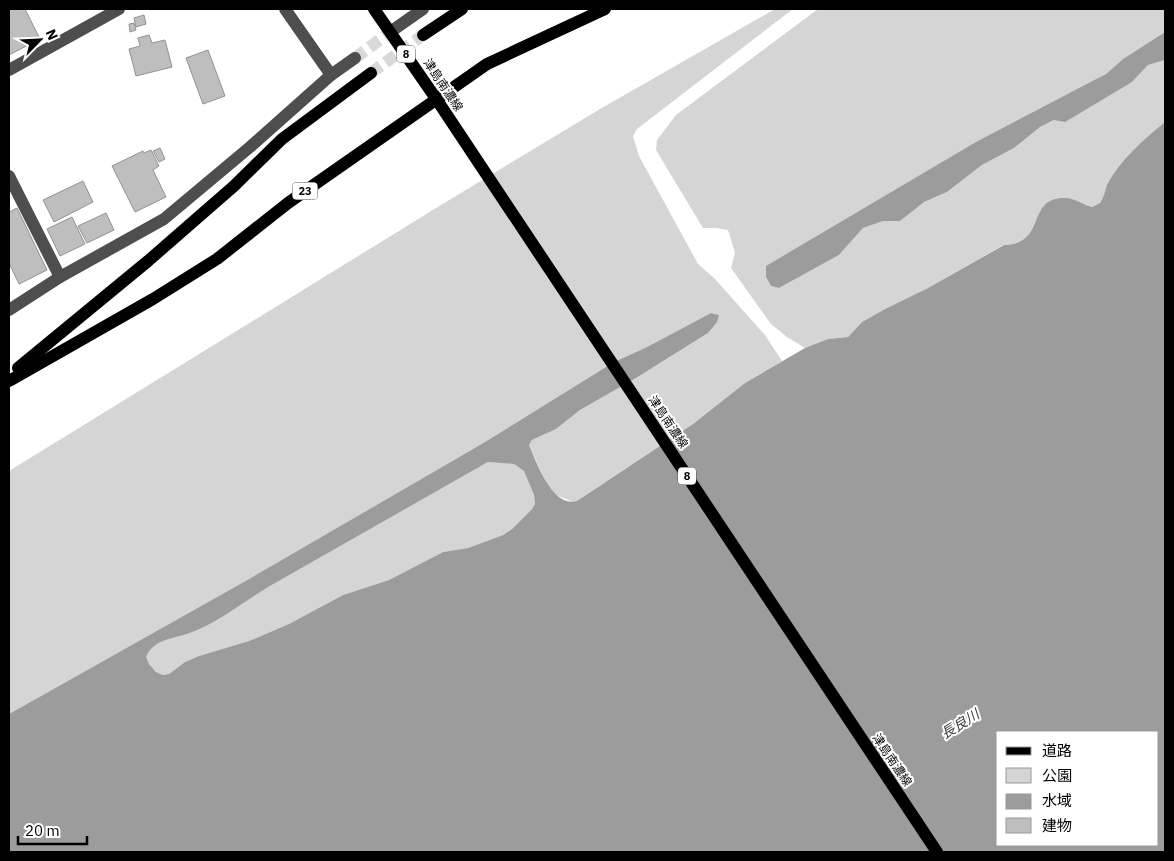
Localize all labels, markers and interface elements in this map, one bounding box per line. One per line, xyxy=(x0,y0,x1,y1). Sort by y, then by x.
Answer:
north arrow xyxy=(15,15,65,65)
text: N xyxy=(42,26,62,43)
road number: 8 xyxy=(397,46,415,62)
street label: 津島南濃線 xyxy=(420,56,466,114)
road number: 23 xyxy=(292,182,318,200)
street label: 津島南濃線 xyxy=(645,393,691,451)
road number: 8 xyxy=(678,468,696,484)
water label: 長良川 xyxy=(937,704,984,743)
street label: 津島南濃線 xyxy=(869,731,915,789)
legend xyxy=(996,731,1159,846)
text: 道路 xyxy=(1042,741,1072,760)
text: 公園 xyxy=(1042,766,1072,785)
text: 水域 xyxy=(1042,791,1072,810)
scale bar xyxy=(18,814,86,846)
text: 建物 xyxy=(1042,816,1072,835)
text: 20 m xyxy=(25,821,60,840)

